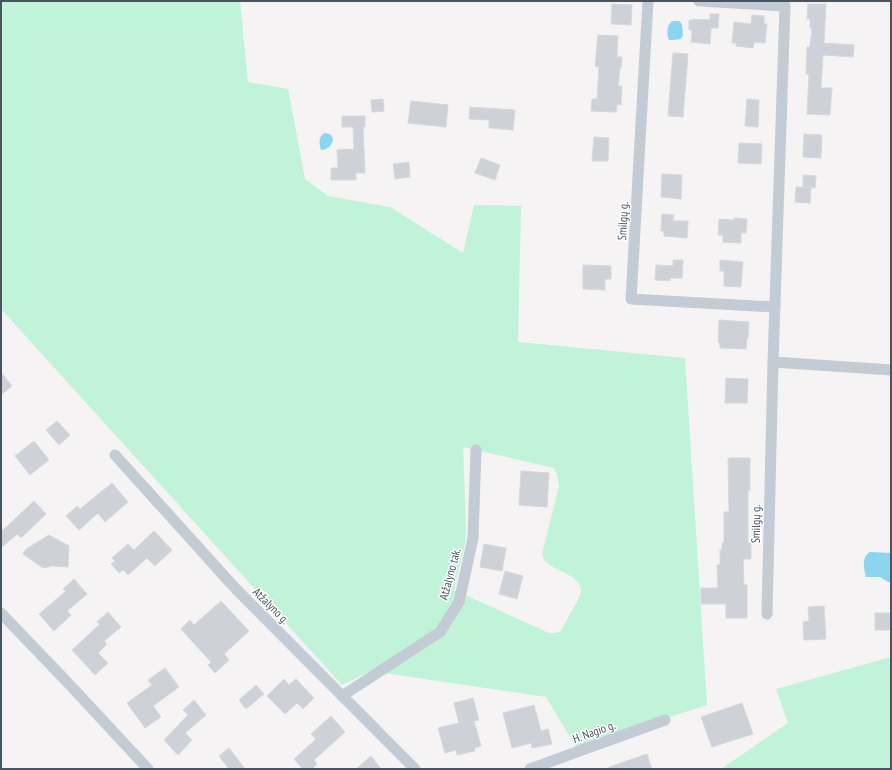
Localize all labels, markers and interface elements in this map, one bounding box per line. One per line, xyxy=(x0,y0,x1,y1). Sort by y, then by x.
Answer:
street label: Smilgų g. xyxy=(614,201,631,241)
street label: Smilgų g. xyxy=(748,505,763,543)
street label: Atžalyno tak. xyxy=(435,546,464,601)
street label: Atžalyno g. xyxy=(250,584,293,627)
street label: H. Nagio g. xyxy=(570,717,617,746)

